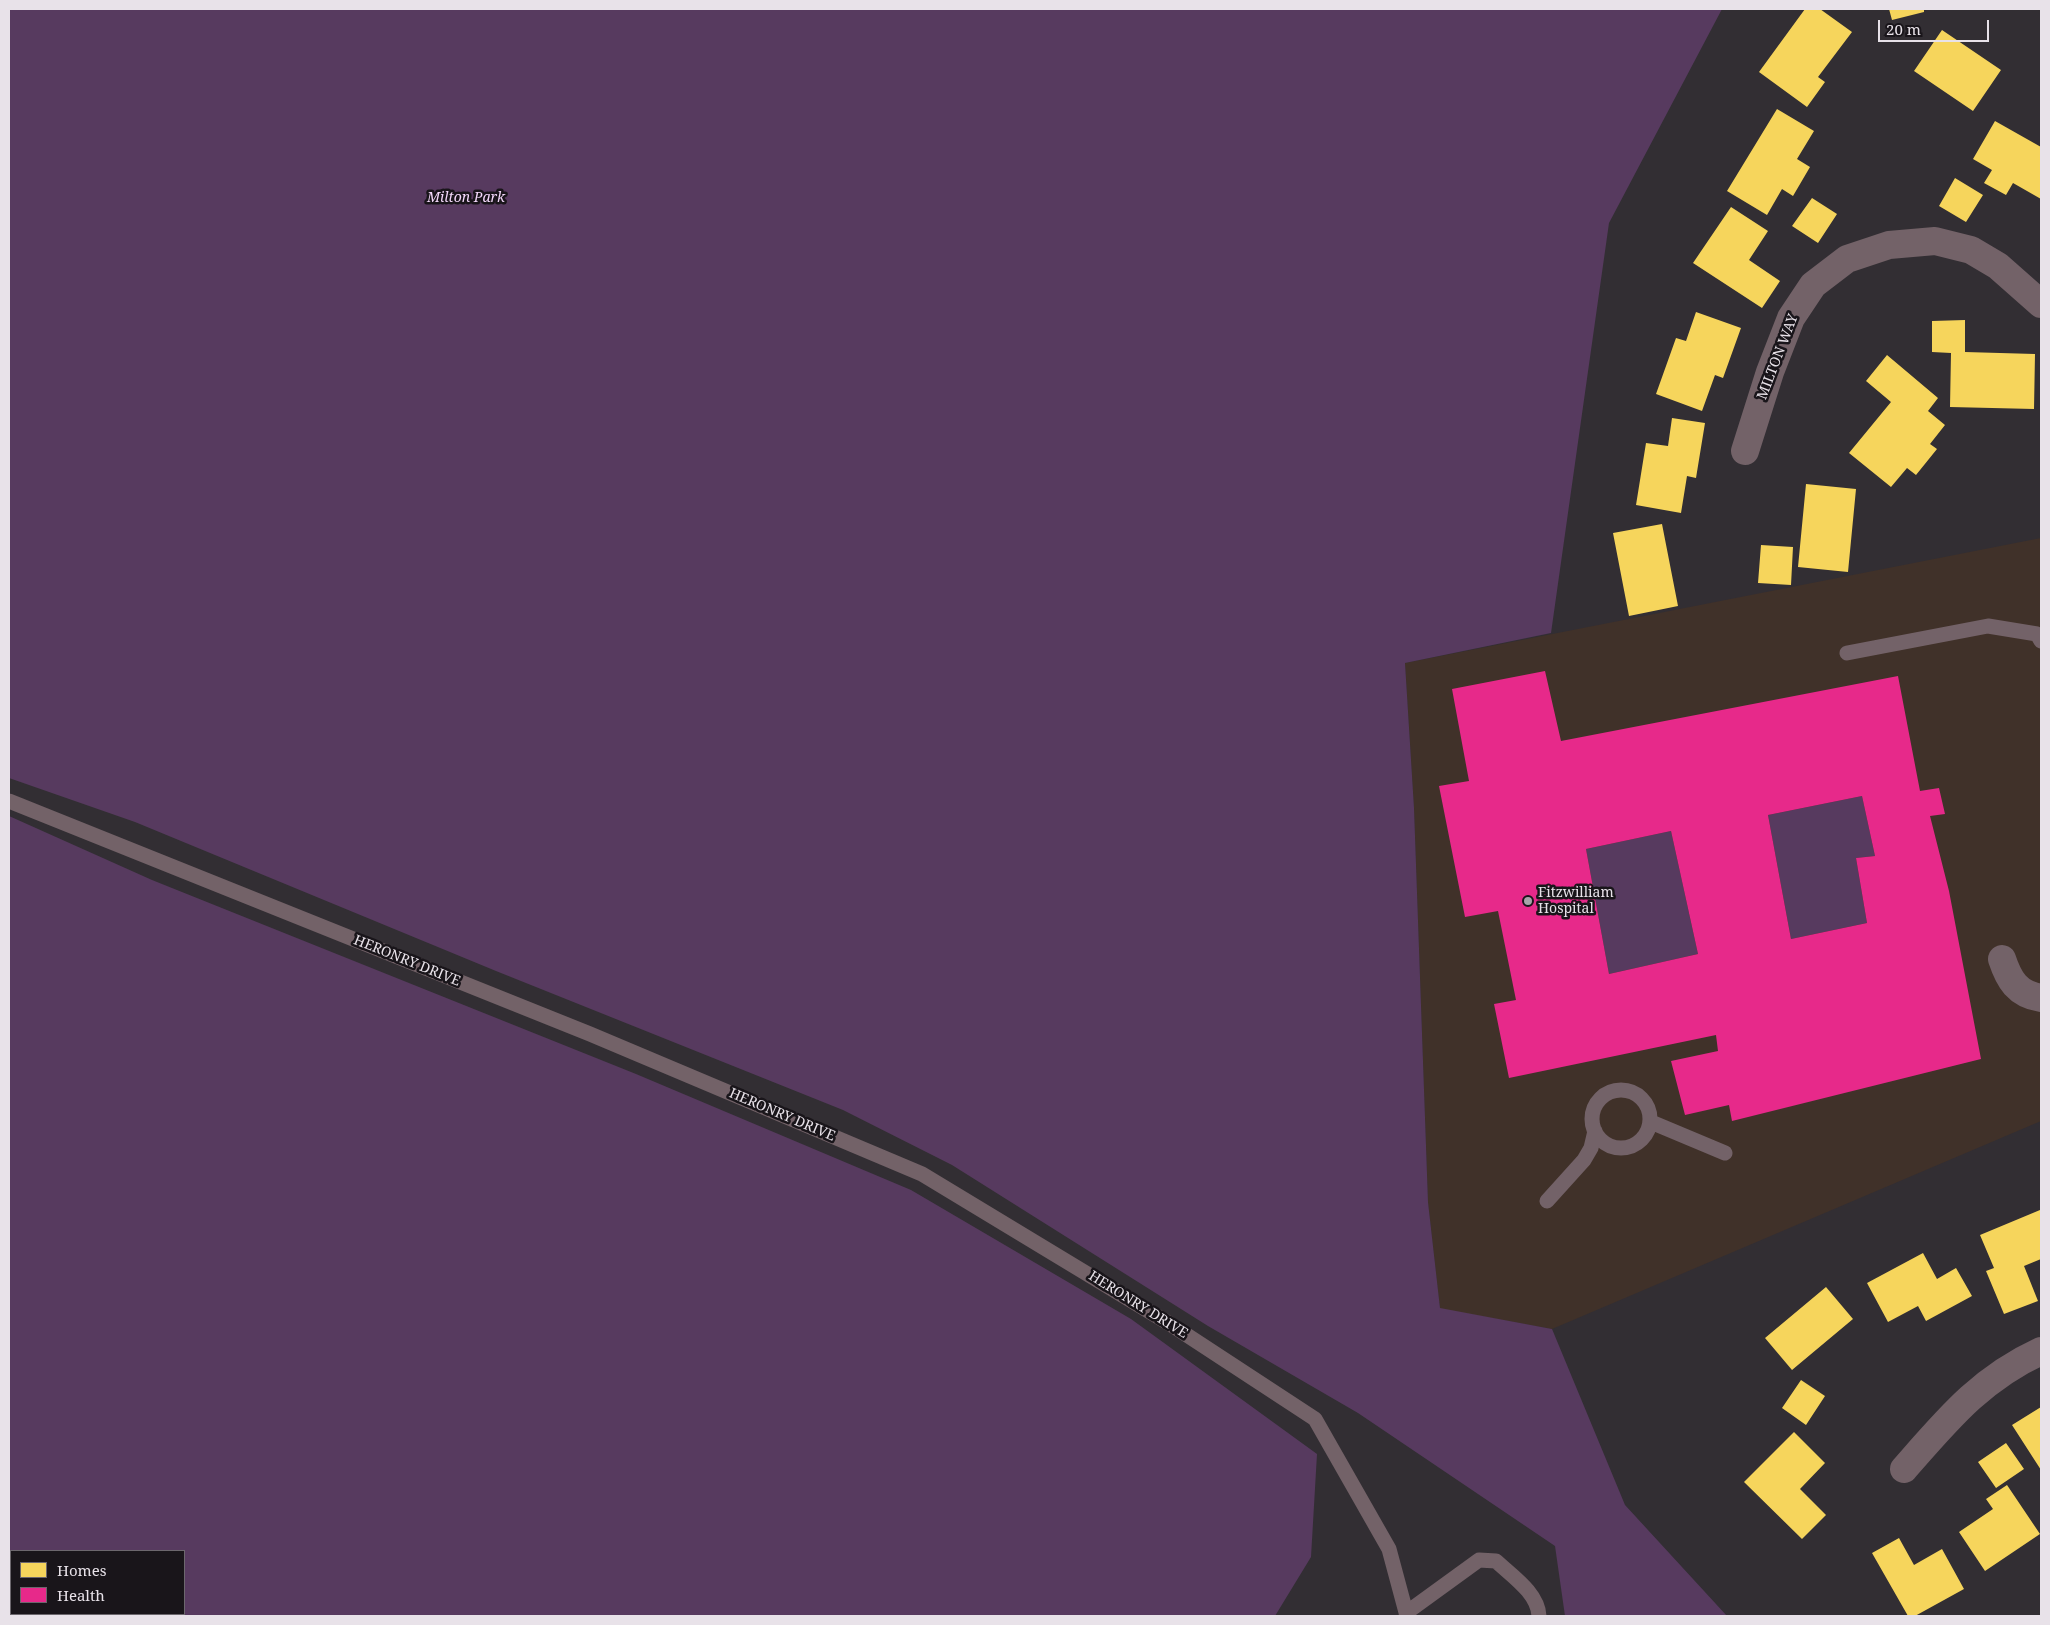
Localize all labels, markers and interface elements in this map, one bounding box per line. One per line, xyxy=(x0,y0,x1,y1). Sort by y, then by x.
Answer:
scale bar xyxy=(1880,10,1991,42)
text: 20 m xyxy=(1886,19,1921,39)
park label: Milton Park xyxy=(427,190,505,206)
street label: MILTON WAY xyxy=(1754,312,1802,402)
place label: Fitzwilliam Hospital xyxy=(1538,885,1614,918)
marker: Fitzwilliam Hospital xyxy=(1522,895,1534,907)
street label: HERONRY DRIVE xyxy=(351,932,463,990)
street label: HERONRY DRIVE xyxy=(726,1085,838,1145)
street label: HERONRY DRIVE xyxy=(1085,1268,1191,1342)
legend xyxy=(10,1550,185,1615)
text: Homes xyxy=(57,1560,107,1580)
text: Health xyxy=(57,1585,105,1605)

